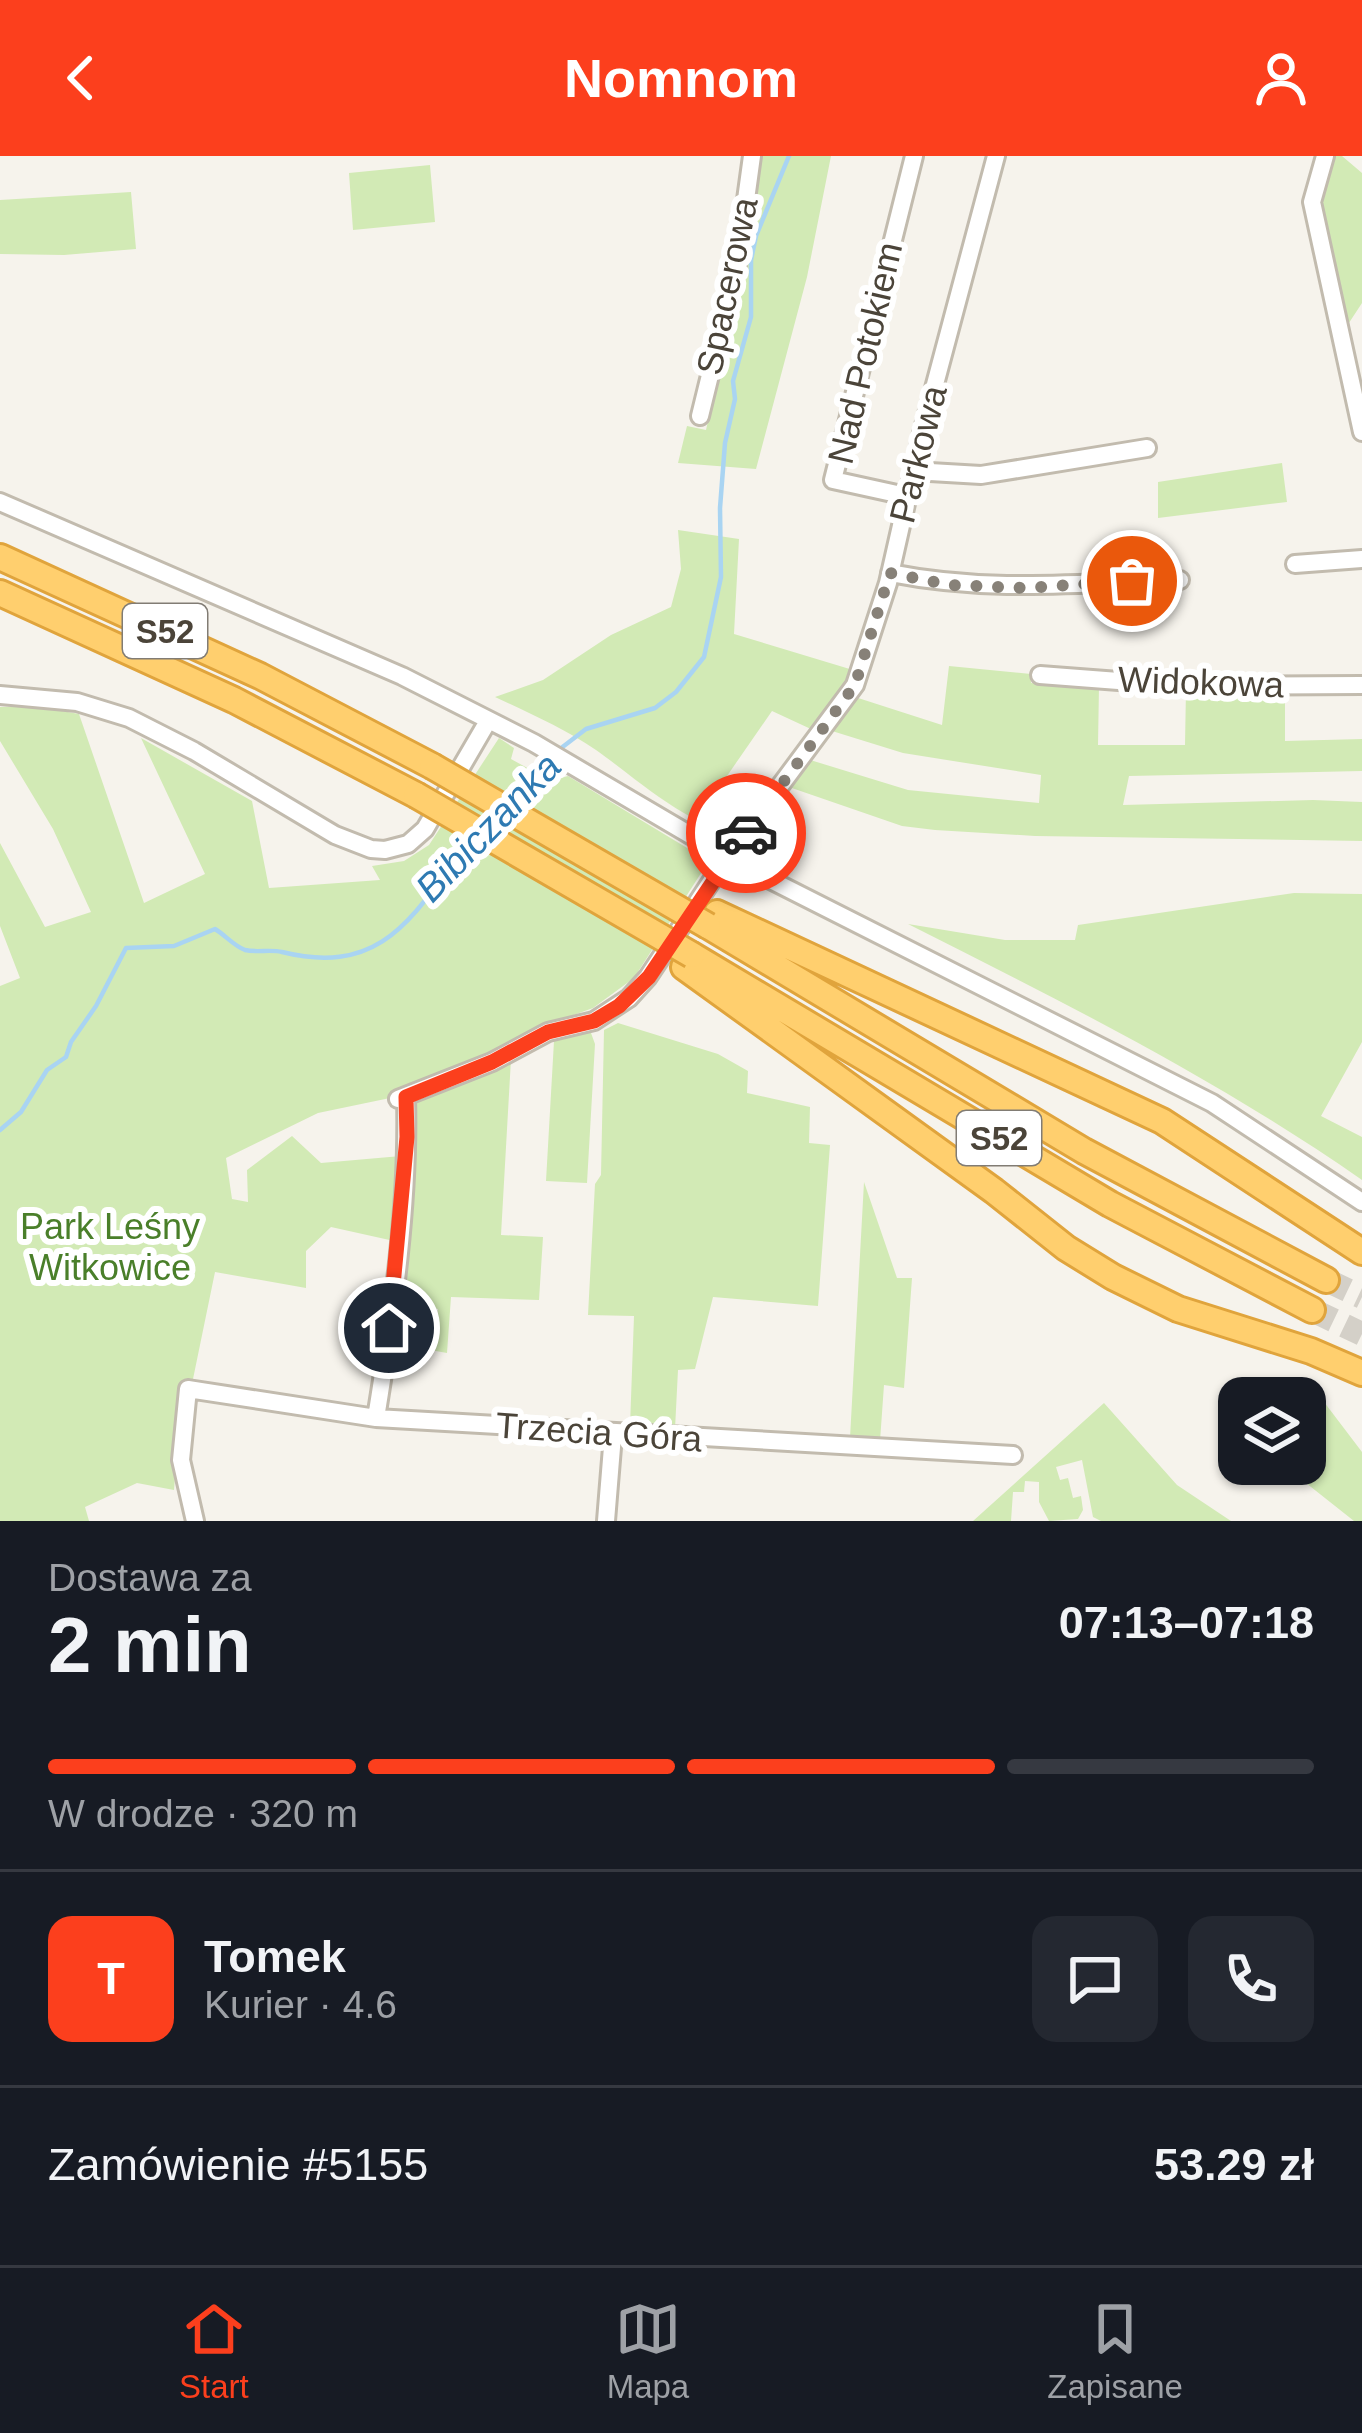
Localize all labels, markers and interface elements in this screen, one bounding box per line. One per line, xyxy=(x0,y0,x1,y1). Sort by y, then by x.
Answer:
icon: back xyxy=(48,45,114,111)
icon: person xyxy=(1248,45,1314,111)
text: Nomnom xyxy=(564,48,798,108)
street label: Spacerowa xyxy=(688,193,766,378)
street label: Nad Potokiem xyxy=(820,238,910,468)
street label: Parkowa xyxy=(881,380,955,527)
pin xyxy=(1081,530,1183,632)
icon: bag xyxy=(1099,548,1165,614)
road number: S52 xyxy=(123,604,207,658)
street label: Widokowa xyxy=(1117,659,1286,705)
water label: Bibiczanka xyxy=(407,744,569,910)
courier xyxy=(686,773,806,893)
icon: car xyxy=(713,800,779,866)
road number: S52 xyxy=(957,1111,1041,1165)
park label: Park Leśny Witkowice xyxy=(20,1206,200,1288)
pin xyxy=(338,1277,440,1379)
icon: home xyxy=(356,1295,422,1361)
map controls xyxy=(1218,1377,1326,1485)
button: layers xyxy=(1218,1377,1326,1485)
street label: Trzecia Góra xyxy=(494,1404,705,1460)
text: Dostawa za xyxy=(48,1556,252,1599)
text: 07:13–07:18 xyxy=(1059,1597,1314,1648)
text: 2 min xyxy=(48,1601,252,1689)
text: W drodze · 320 m xyxy=(48,1792,358,1835)
button: chat xyxy=(1032,1916,1158,2042)
button: phone xyxy=(1188,1916,1314,2042)
text: Tomek xyxy=(204,1931,346,1982)
text: T xyxy=(97,1953,125,2004)
text: Kurier · 4.6 xyxy=(204,1983,397,2026)
text: Zamówienie #5155 xyxy=(48,2139,428,2190)
text: 53.29 zł xyxy=(1154,2139,1314,2190)
tab: Start xyxy=(179,2296,249,2406)
tab: Mapa xyxy=(607,2296,689,2406)
tab: Zapisane xyxy=(1047,2296,1183,2406)

